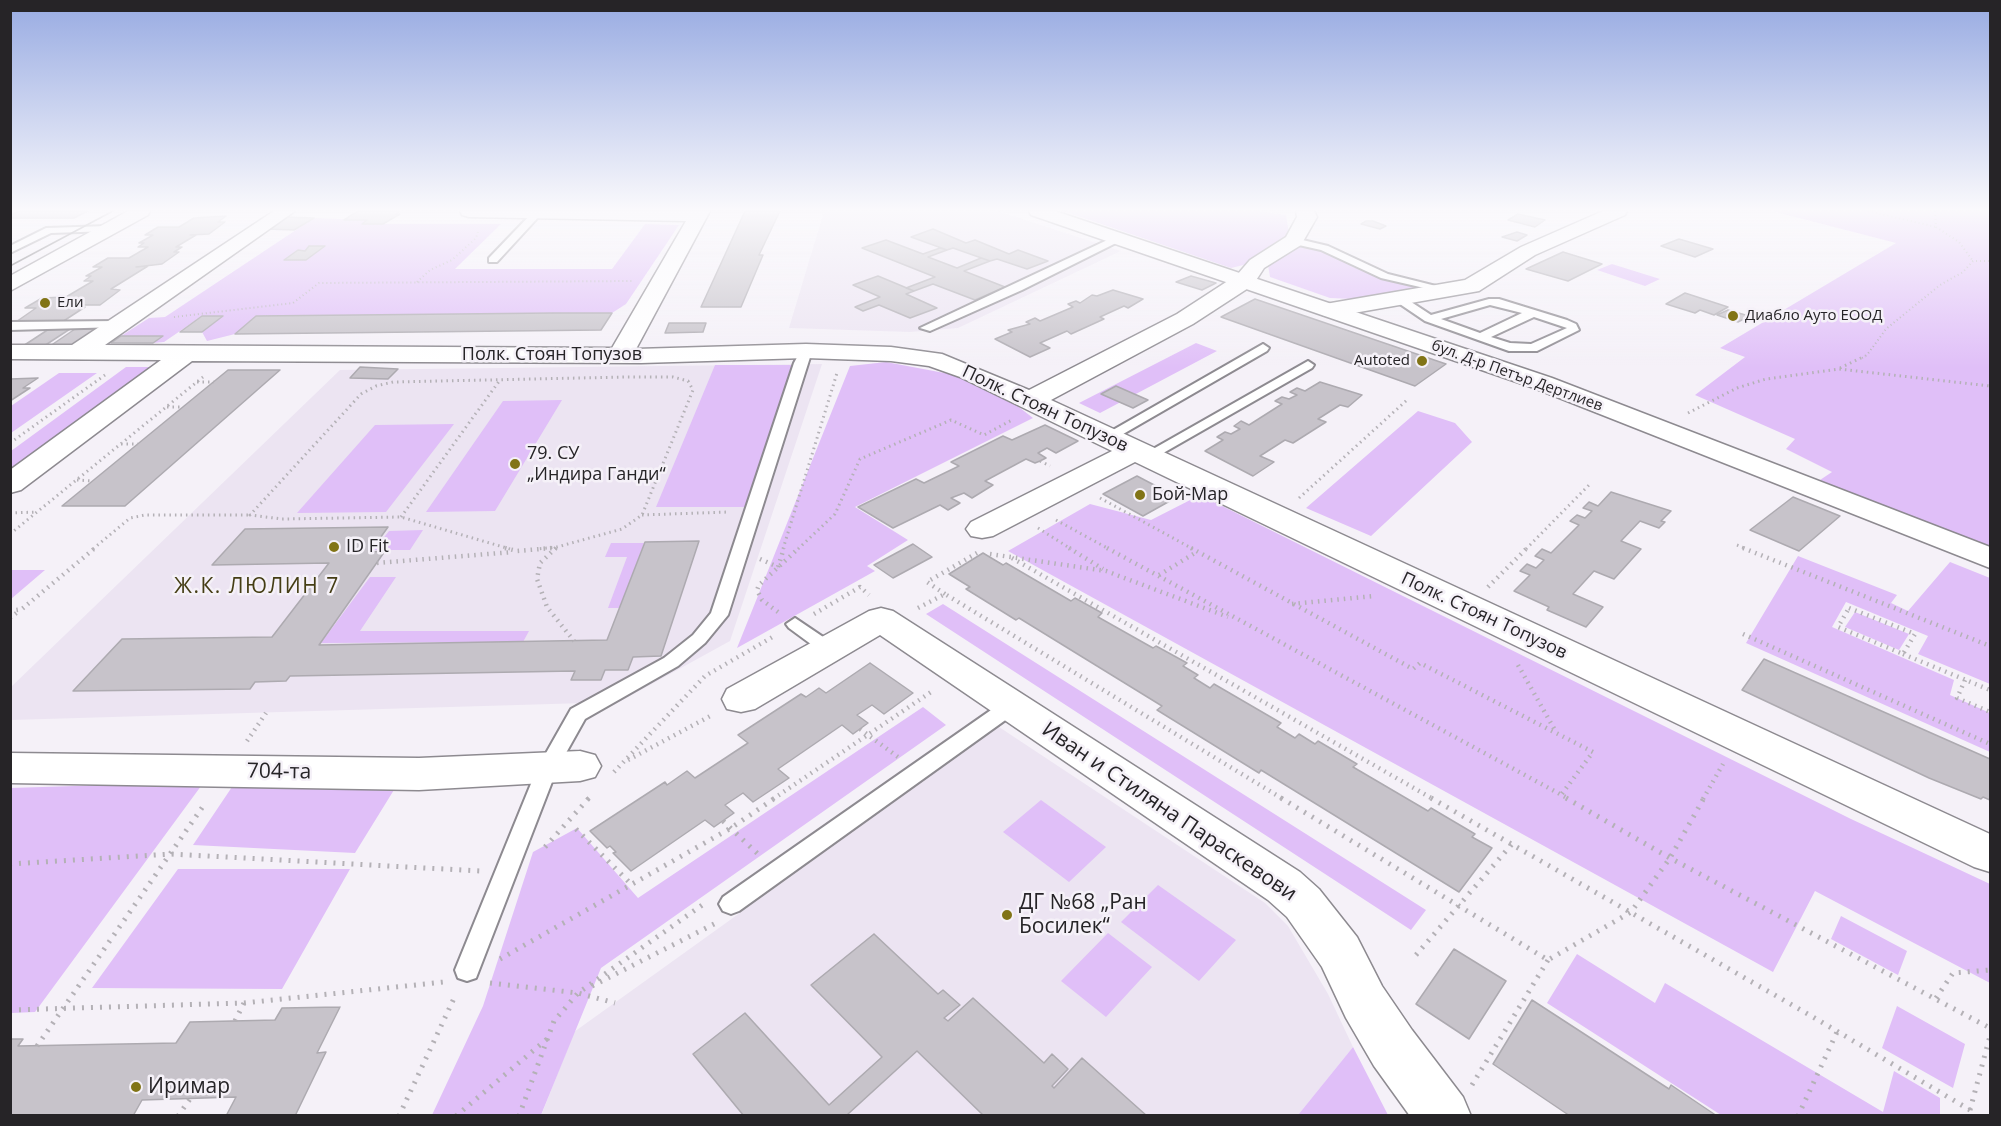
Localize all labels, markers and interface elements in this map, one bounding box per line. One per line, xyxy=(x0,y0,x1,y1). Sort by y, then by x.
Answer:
place label: Ели xyxy=(57,294,83,312)
marker: Ели xyxy=(38,296,52,310)
place label: Диабло Ауто ЕООД xyxy=(1745,307,1882,325)
marker: Диабло Ауто ЕООД xyxy=(1726,309,1740,323)
street label: бул. Д-р Петър Дертлиев xyxy=(1429,337,1605,415)
street label: Полк. Стоян Топузов xyxy=(462,344,642,366)
place label: Autoted xyxy=(1354,352,1410,370)
marker: Autoted xyxy=(1415,354,1429,368)
street label: Полк. Стоян Топузов xyxy=(959,361,1131,457)
place label: 79. СУ „Индира Ганди“ xyxy=(527,443,666,486)
marker: 79. СУ „Индира Ганди“ xyxy=(508,457,522,471)
place label: Бой-Мар xyxy=(1152,484,1228,506)
marker: Бой-Мар xyxy=(1133,488,1147,502)
place label: ID Fit xyxy=(346,536,389,558)
marker: ID Fit xyxy=(327,540,341,554)
street label: Полк. Стоян Топузов xyxy=(1398,568,1570,664)
district label: Ж.К. ЛЮЛИН 7 xyxy=(174,574,340,600)
street label: Иван и Стиляна Параскевови xyxy=(1037,717,1301,907)
street label: 704-та xyxy=(247,759,311,785)
place label: ДГ №68 „Ран Босилек“ xyxy=(1019,890,1147,940)
marker: ДГ №68 „Ран Босилек“ xyxy=(1000,908,1014,922)
place label: Иримар xyxy=(148,1074,230,1100)
marker: Иримар xyxy=(129,1080,143,1094)

